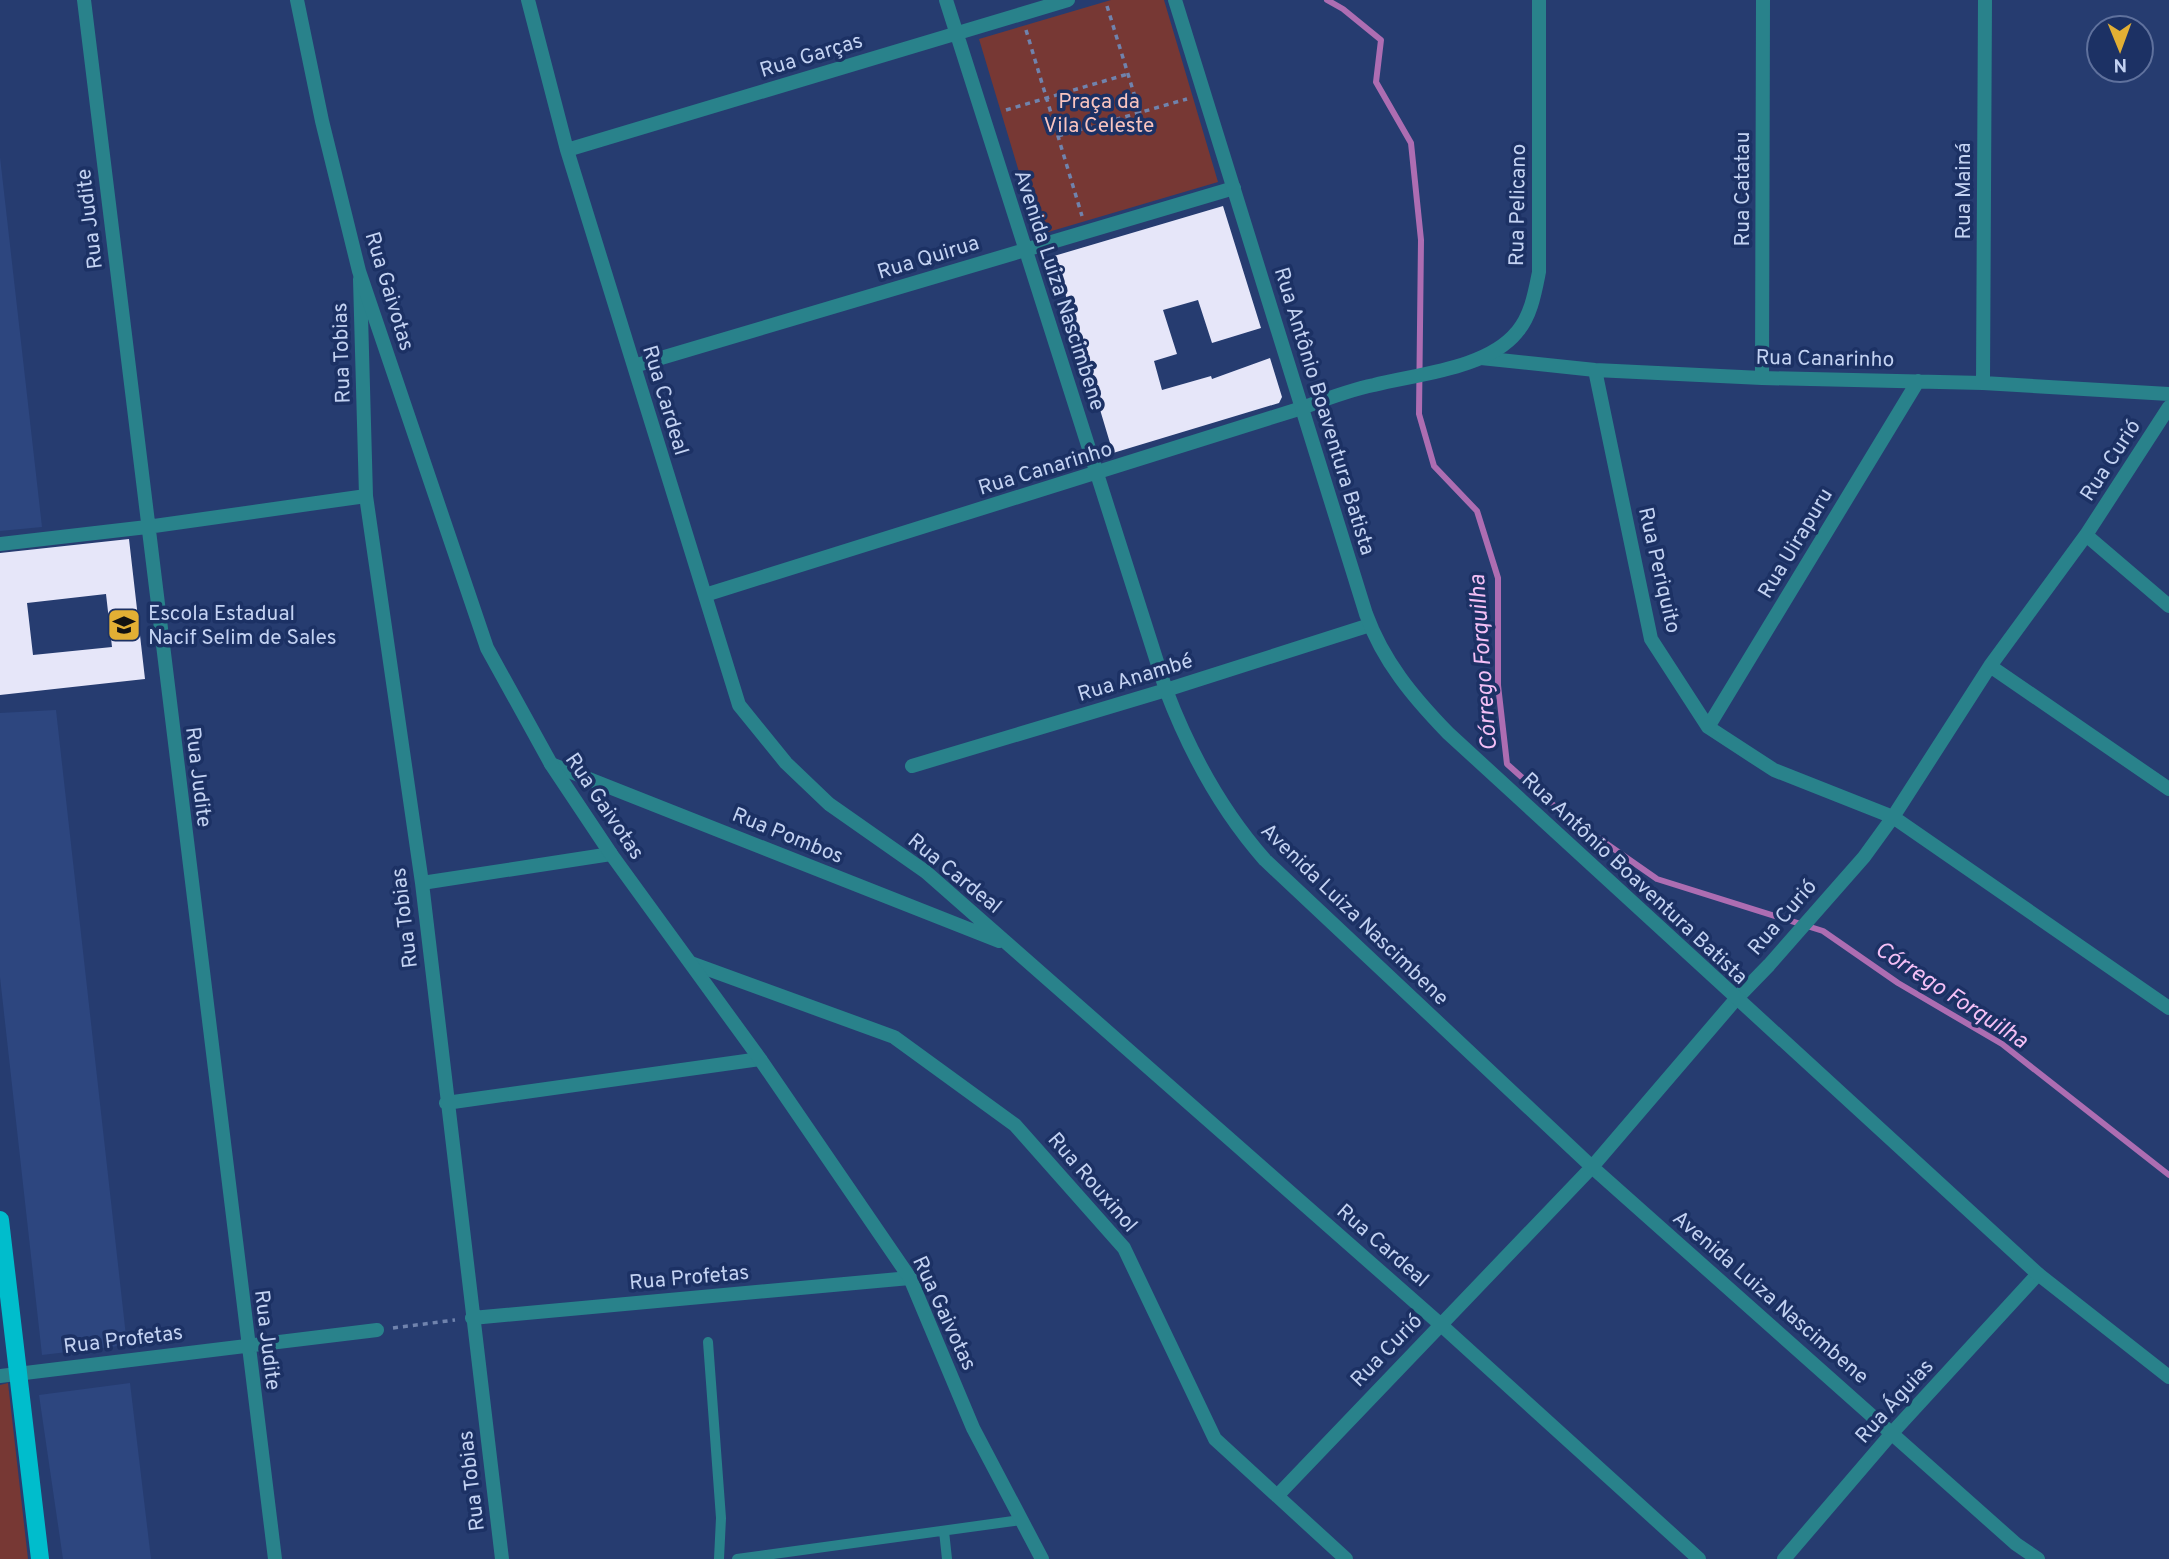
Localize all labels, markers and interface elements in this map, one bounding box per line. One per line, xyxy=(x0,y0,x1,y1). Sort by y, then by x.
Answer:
north arrow xyxy=(2085,14,2155,84)
street label: Rua Garças xyxy=(757,28,866,85)
text: N xyxy=(2113,52,2127,76)
park label: Praça da Vila Celeste xyxy=(1044,89,1154,140)
street label: Rua Catatau xyxy=(1730,132,1757,246)
street label: Rua Mainá xyxy=(1951,142,1978,240)
street label: Rua Pelicano xyxy=(1504,144,1533,267)
street label: Rua Judite xyxy=(71,167,110,271)
street label: Avenida Luiza Nascimbene xyxy=(1007,167,1110,414)
street label: Rua Gaivotas xyxy=(358,229,419,354)
street label: Rua Quirua xyxy=(874,230,983,287)
street label: Rua Antônio Boaventura Batista xyxy=(1267,264,1380,559)
street label: Rua Tobias xyxy=(327,302,358,404)
street label: Rua Cardeal xyxy=(635,342,694,459)
street label: Rua Canarinho xyxy=(1755,345,1895,374)
street label: Rua Curió xyxy=(2075,415,2148,507)
street label: Rua Canarinho xyxy=(975,436,1116,503)
street label: Rua Uirapuru xyxy=(1753,484,1840,604)
street label: Rua Periquito xyxy=(1631,505,1686,636)
water label: Córrego Forquilha xyxy=(1464,574,1505,752)
place label: Escola Estadual Nacif Selim de Sales xyxy=(148,601,337,652)
school or university icon: Escola Estadual Nacif Selim de Sales xyxy=(105,606,143,644)
street label: Rua Anambé xyxy=(1074,648,1197,709)
street label: Rua Judite xyxy=(178,725,217,829)
street label: Rua Gaivotas xyxy=(558,748,649,865)
street label: Rua Antônio Boaventura Batista xyxy=(1515,767,1753,991)
street label: Rua Pombos xyxy=(728,802,847,871)
street label: Avenida Luiza Nascimbene xyxy=(1254,818,1454,1012)
street label: Rua Cardeal xyxy=(901,828,1007,920)
street label: Rua Tobias xyxy=(386,866,425,970)
street label: Rua Curió xyxy=(1743,874,1824,962)
water label: Córrego Forquilha xyxy=(1869,936,2033,1056)
street label: Rua Rouxinol xyxy=(1041,1127,1143,1239)
street label: Rua Cardeal xyxy=(1330,1199,1434,1294)
street label: Avenida Luiza Nascimbene xyxy=(1666,1205,1874,1391)
street label: Rua Gaivotas xyxy=(905,1252,982,1375)
street label: Rua Profetas xyxy=(628,1260,750,1297)
street label: Rua Judite xyxy=(247,1288,286,1392)
street label: Rua Curió xyxy=(1345,1308,1429,1394)
street label: Rua Profetas xyxy=(62,1320,184,1361)
street label: Rua Águias xyxy=(1849,1353,1940,1450)
street label: Rua Tobias xyxy=(453,1429,492,1533)

